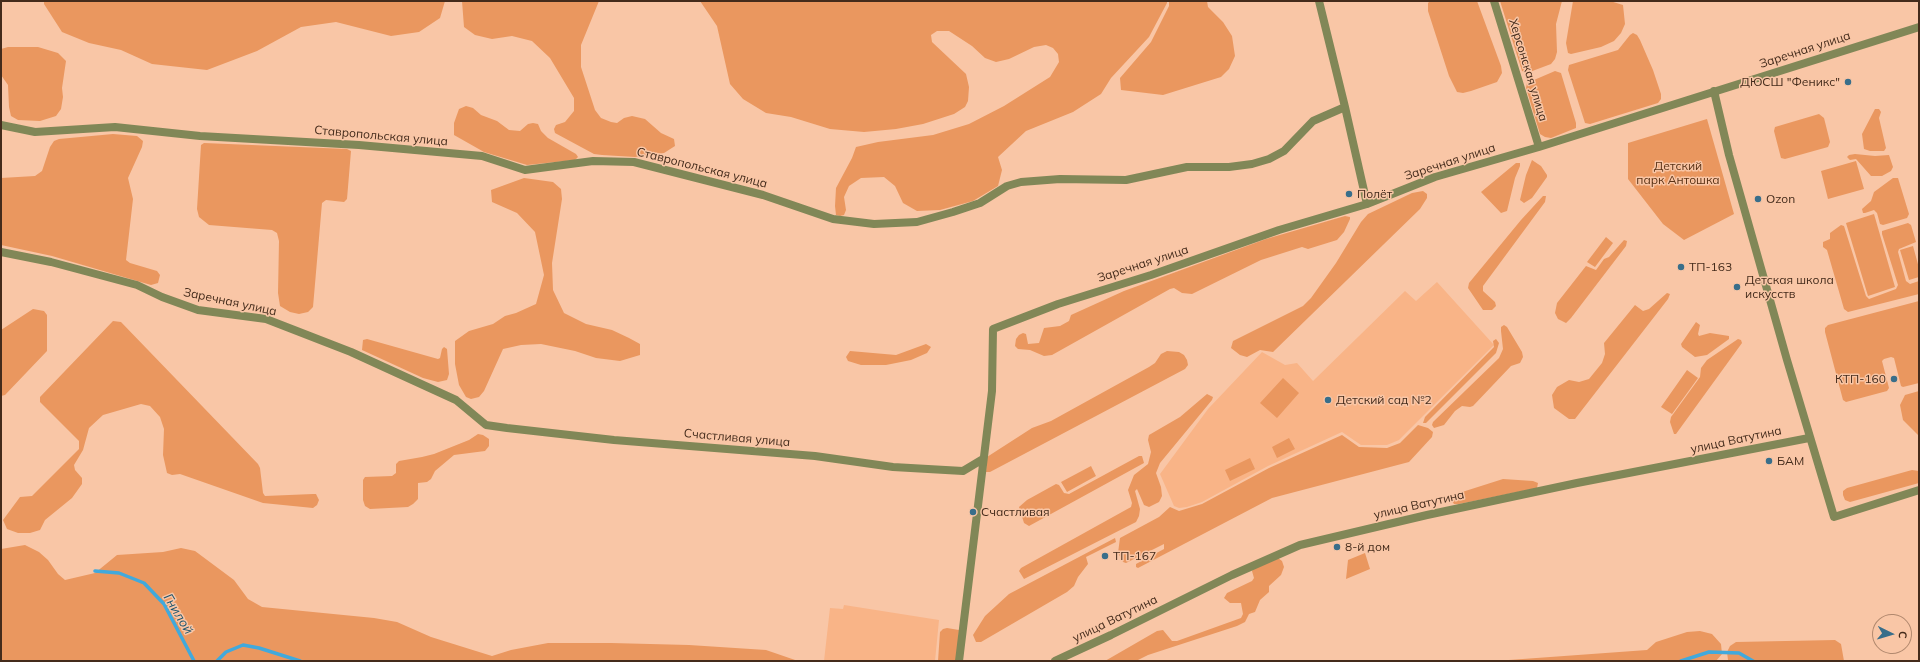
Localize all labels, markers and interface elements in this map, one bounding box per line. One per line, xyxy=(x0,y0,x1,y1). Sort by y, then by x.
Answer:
street label: Херсонская улица xyxy=(1506,17,1550,123)
street label: Заречная улица xyxy=(1758,28,1852,72)
place label: ДЮСШ "Феникс" xyxy=(1740,75,1840,89)
marker: ДЮСШ "Феникс" xyxy=(1843,77,1853,87)
street label: Ставропольская улица xyxy=(314,123,448,149)
street label: Заречная улица xyxy=(1403,140,1497,184)
street label: Ставропольская улица xyxy=(635,145,769,191)
park label: Детский парк Антошка xyxy=(1636,159,1720,187)
place label: Полёт xyxy=(1357,187,1392,201)
marker: Полёт xyxy=(1344,189,1354,199)
place label: Ozon xyxy=(1766,192,1795,206)
marker: Ozon xyxy=(1753,194,1763,204)
street label: Заречная улица xyxy=(1096,242,1190,286)
place label: ТП-163 xyxy=(1689,260,1732,274)
marker: ТП-163 xyxy=(1676,262,1686,272)
place label: Детская школа искусств xyxy=(1745,273,1834,301)
marker: Детская школа искусств xyxy=(1732,282,1742,292)
street label: Заречная улица xyxy=(182,285,278,319)
place label: КТП-160 xyxy=(1835,372,1886,386)
marker: КТП-160 xyxy=(1889,374,1899,384)
place label: Детский сад №2 xyxy=(1336,393,1432,407)
marker: Детский сад №2 xyxy=(1323,395,1333,405)
street label: улица Ватутина xyxy=(1689,423,1783,457)
street label: Счастливая улица xyxy=(683,426,791,450)
place label: БАМ xyxy=(1777,454,1804,468)
marker: БАМ xyxy=(1764,456,1774,466)
street label: улица Ватутина xyxy=(1372,488,1466,522)
place label: Счастливая xyxy=(981,505,1050,519)
marker: Счастливая xyxy=(968,507,978,517)
place label: 8-й дом xyxy=(1345,540,1390,554)
marker: 8-й дом xyxy=(1332,542,1342,552)
place label: ТП-167 xyxy=(1113,549,1156,563)
marker: ТП-167 xyxy=(1100,551,1110,561)
water label: Гнилой xyxy=(160,591,196,637)
street label: улица Ватутина xyxy=(1070,592,1160,646)
north arrow xyxy=(1872,614,1912,654)
text: С xyxy=(1896,631,1910,639)

